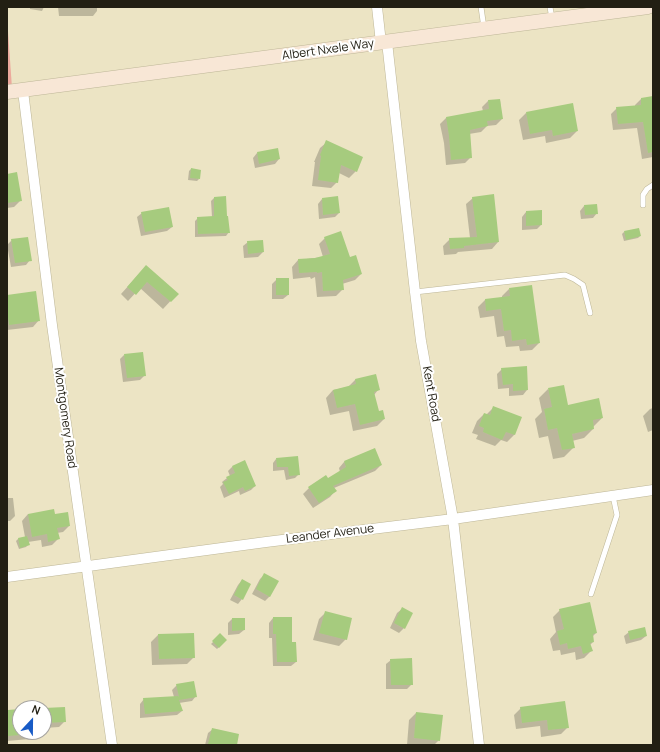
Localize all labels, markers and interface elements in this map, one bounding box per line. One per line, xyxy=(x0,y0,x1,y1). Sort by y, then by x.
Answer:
street label: Albert Nxele Way xyxy=(281,36,375,64)
street label: Kent Road xyxy=(419,365,443,423)
street label: Montgomery Road xyxy=(51,367,79,469)
street label: Leander Avenue xyxy=(285,521,375,547)
north arrow xyxy=(12,700,52,740)
text: N xyxy=(30,701,43,718)

